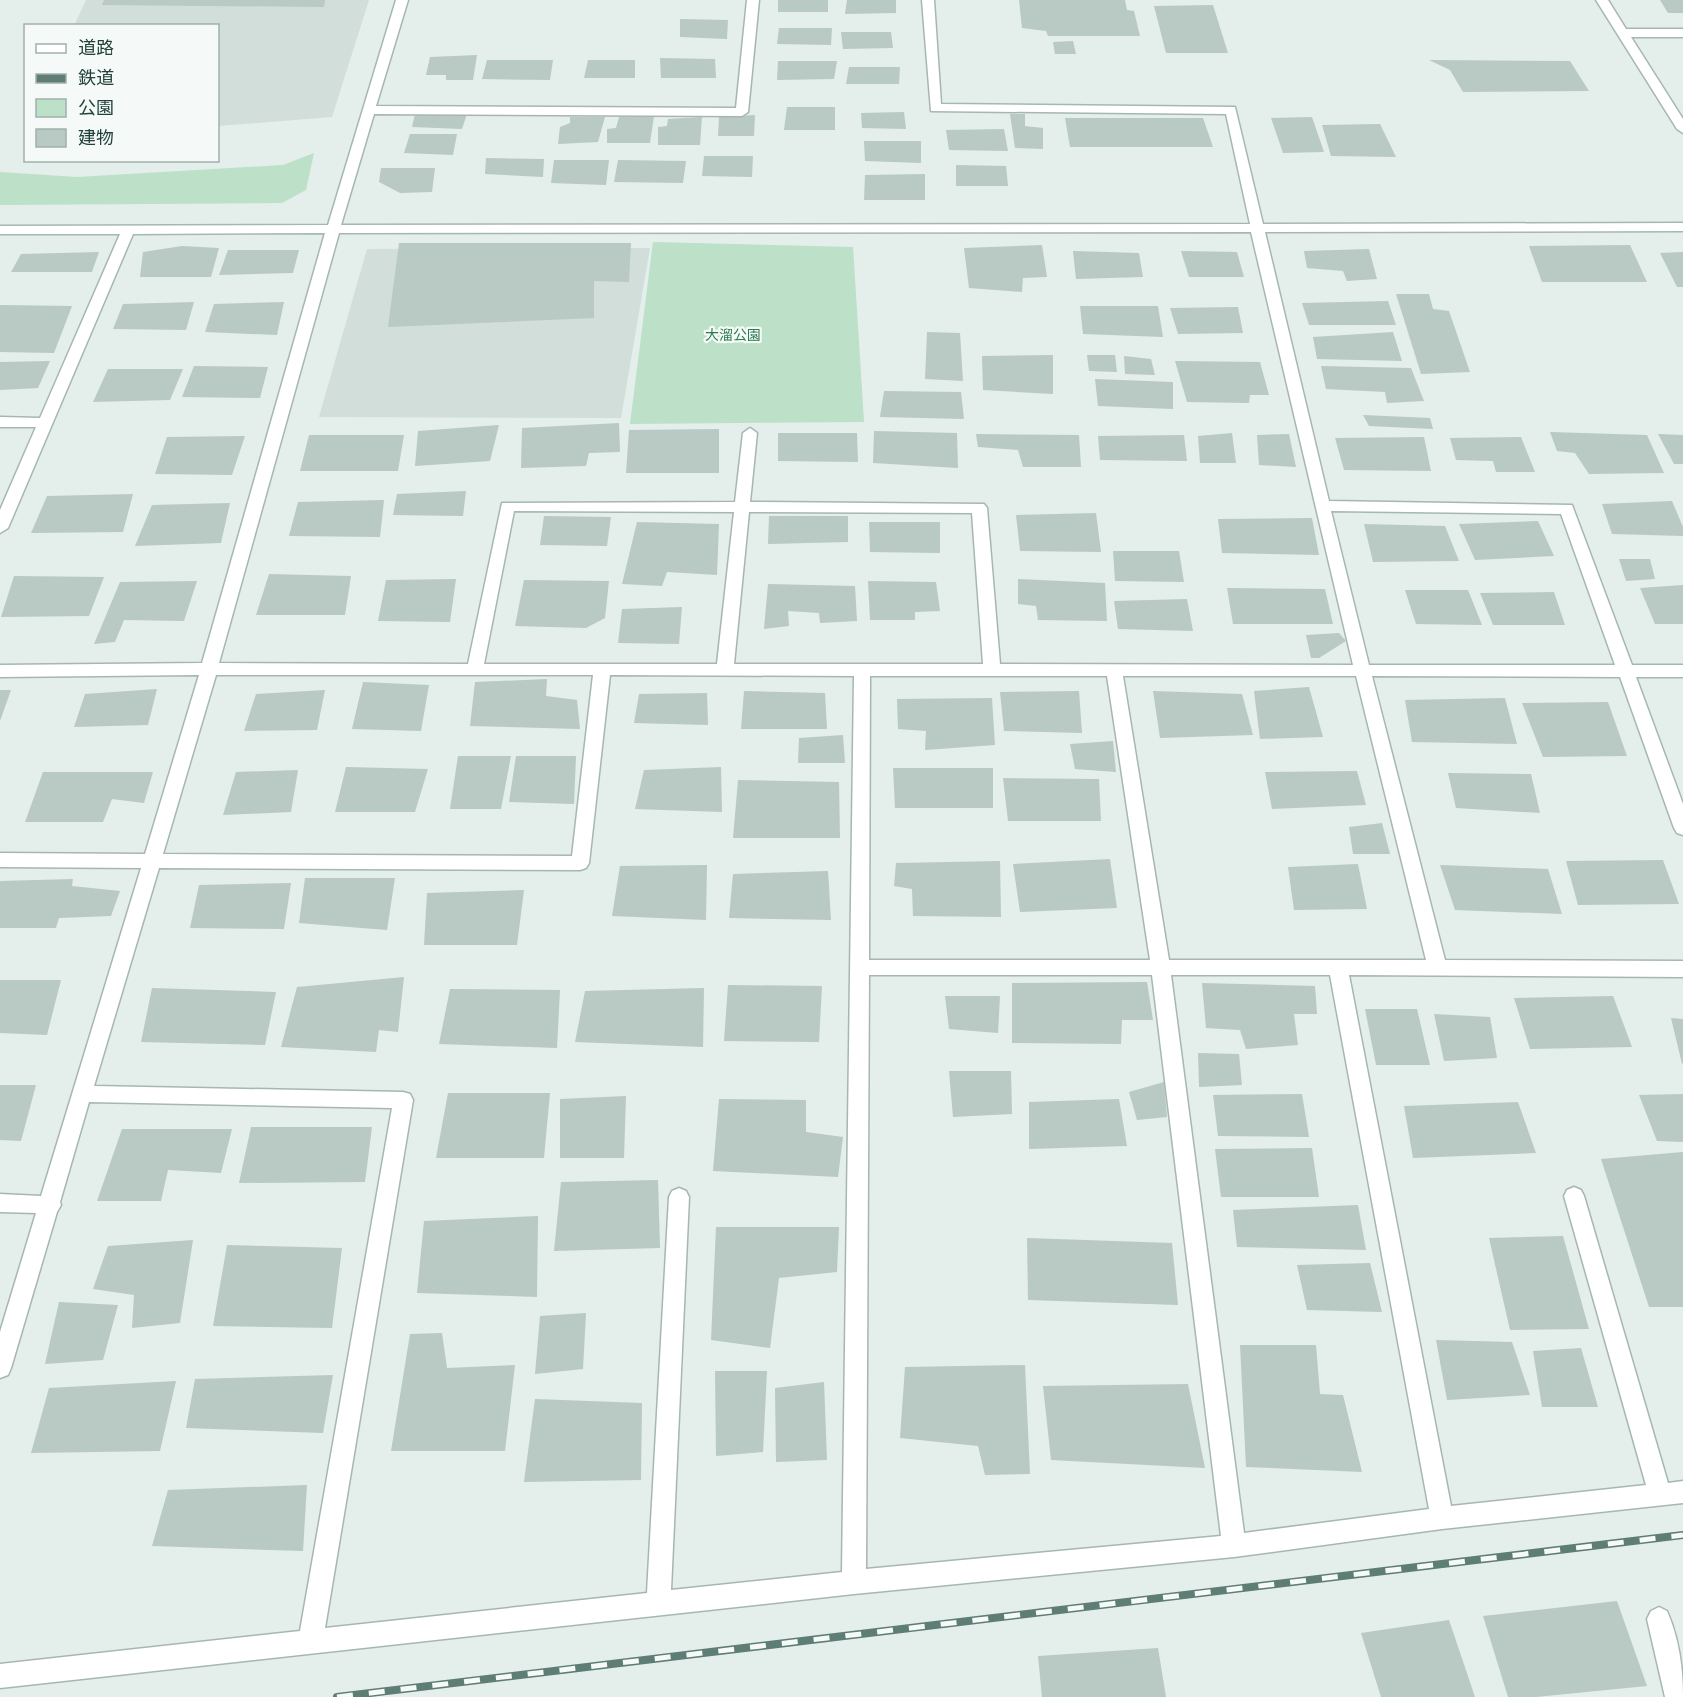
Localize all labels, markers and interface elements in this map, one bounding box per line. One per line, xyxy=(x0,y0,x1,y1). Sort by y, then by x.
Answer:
legend xyxy=(24,24,219,162)
text: 道路 xyxy=(78,36,114,58)
text: 鉄道 xyxy=(78,66,114,88)
text: 公園 xyxy=(78,96,114,118)
text: 建物 xyxy=(78,126,114,148)
park label: 大溜公園 xyxy=(705,326,761,343)

